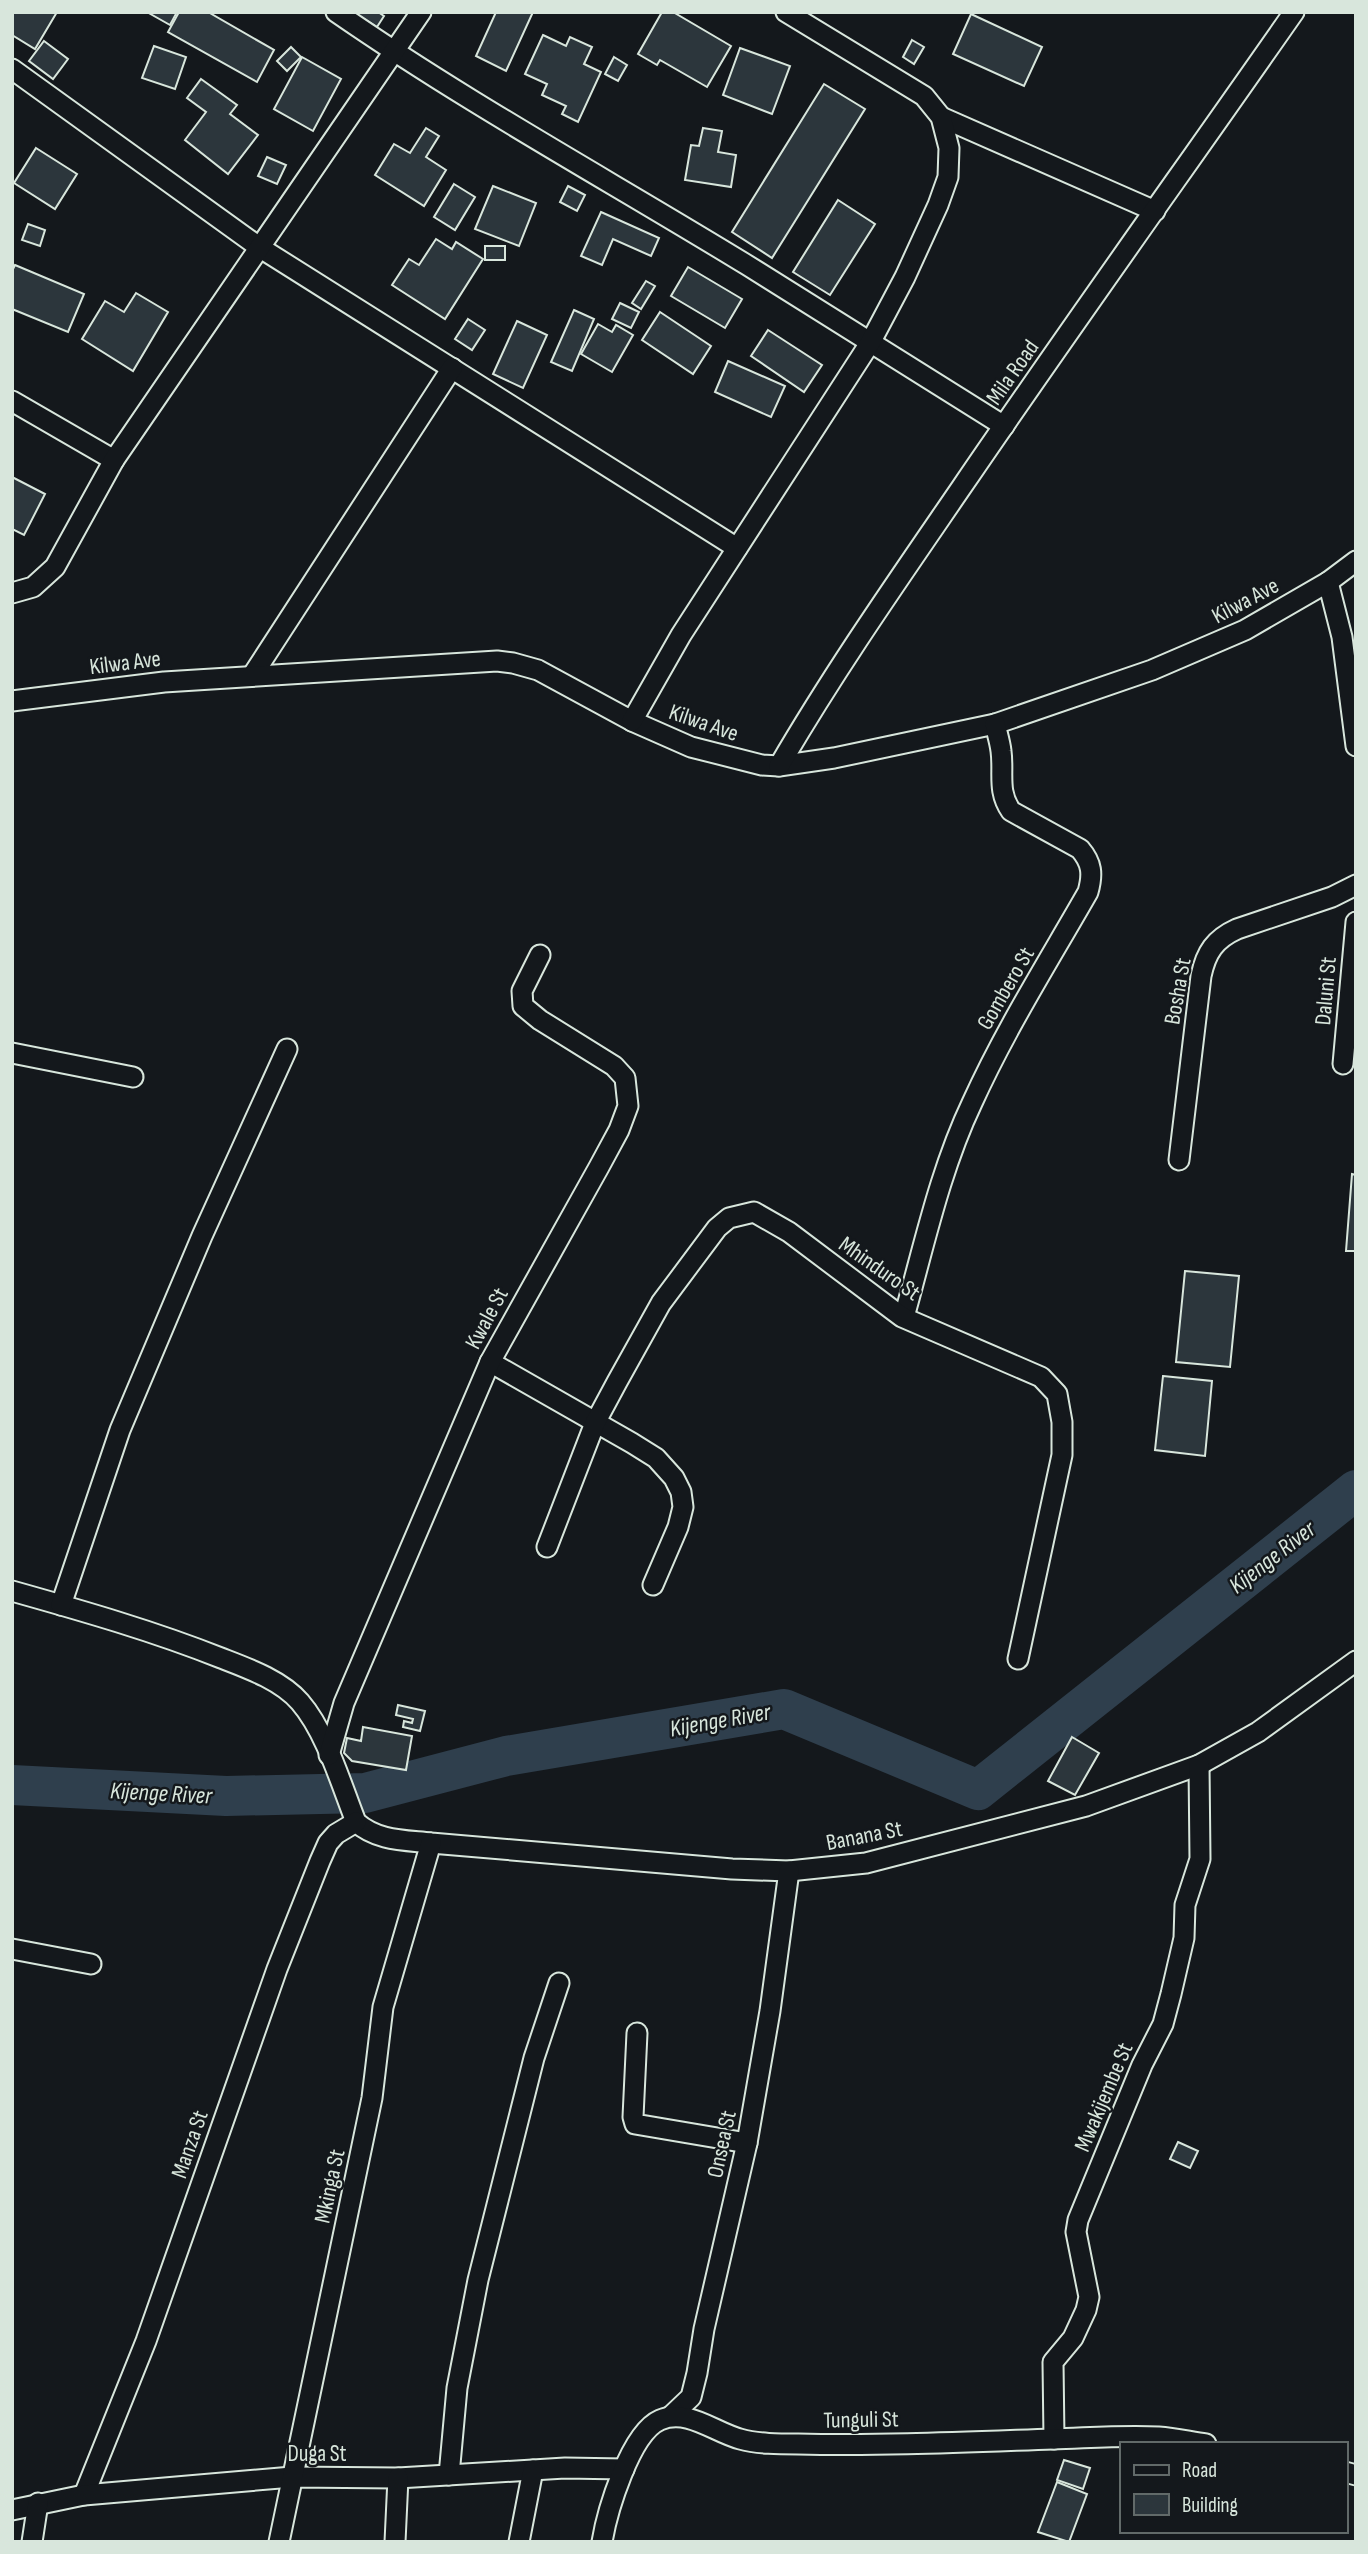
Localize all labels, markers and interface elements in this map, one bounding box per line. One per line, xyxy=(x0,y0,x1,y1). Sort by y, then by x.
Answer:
street label: Mila Road xyxy=(980,335,1045,411)
street label: Kilwa Ave xyxy=(1207,572,1284,630)
street label: Kilwa Ave xyxy=(88,645,162,681)
street label: Kilwa Ave xyxy=(665,698,742,748)
street label: Gombero St xyxy=(971,942,1041,1035)
street label: Bosha St xyxy=(1158,956,1198,1027)
street label: Daluni St xyxy=(1309,956,1343,1026)
street label: Mhinduro St xyxy=(833,1231,926,1307)
street label: Kwale St xyxy=(459,1283,515,1354)
water label: Kijenge River xyxy=(1223,1514,1322,1600)
water label: Kijenge River xyxy=(667,1697,774,1744)
water label: Kijenge River xyxy=(109,1776,214,1811)
street label: Banana St xyxy=(824,1815,905,1857)
street label: Mwakijembe St xyxy=(1068,2039,1139,2156)
street label: Manza St xyxy=(165,2107,215,2182)
street label: Onsea St xyxy=(701,2108,743,2180)
street label: Mkinga St xyxy=(309,2147,351,2226)
street label: Tunguli St xyxy=(823,2405,899,2435)
street label: Duga St xyxy=(287,2440,347,2468)
legend xyxy=(1120,2442,1347,2533)
text: Road xyxy=(1182,2458,1217,2483)
text: Building xyxy=(1182,2493,1238,2518)

